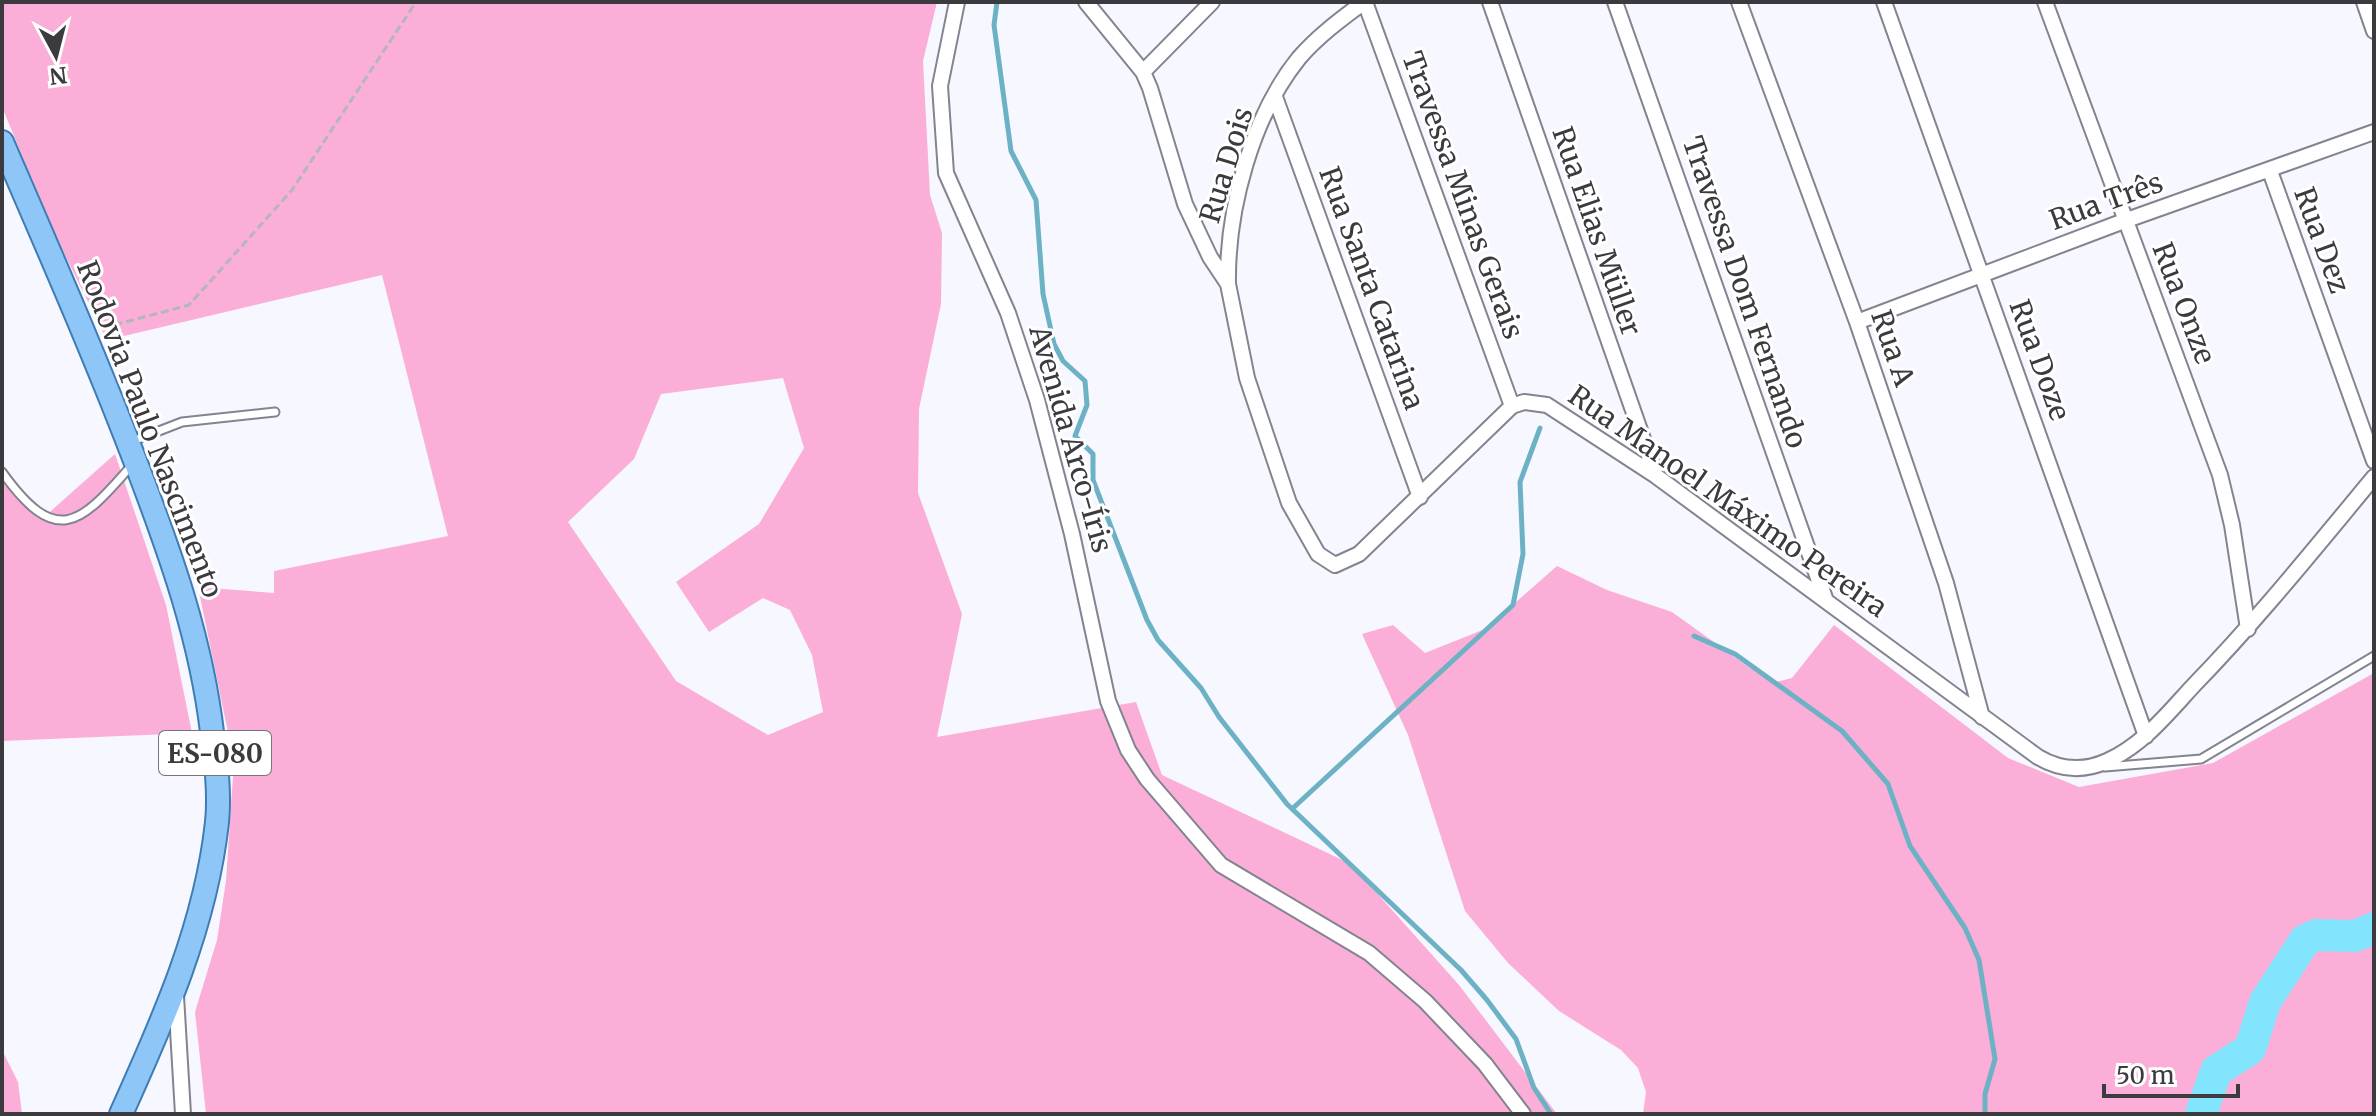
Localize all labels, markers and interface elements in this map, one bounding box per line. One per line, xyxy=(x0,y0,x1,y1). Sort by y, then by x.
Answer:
north arrow xyxy=(16,16,96,96)
street label: Travessa Minas Gerais xyxy=(1394,46,1532,344)
text: N xyxy=(47,61,69,91)
street label: Rua Dois xyxy=(1191,103,1261,227)
street label: Rua Elias Müller xyxy=(1544,122,1650,340)
street label: Travessa Dom Fernando xyxy=(1675,131,1815,453)
street label: Rua Santa Catarina xyxy=(1311,162,1433,414)
street label: Rua Três xyxy=(2044,164,2168,238)
street label: Rua Dez xyxy=(2286,182,2358,298)
street label: Rua Onze xyxy=(2144,237,2224,369)
street label: Rodovia Paulo Nascimento xyxy=(69,255,231,603)
street label: Rua Doze xyxy=(2002,295,2078,425)
street label: Rua A xyxy=(1863,305,1923,391)
street label: Avenida Arco-Íris xyxy=(1021,320,1121,557)
street label: Rua Manoel Máximo Pereira xyxy=(1562,377,1894,625)
road number: ES-080 xyxy=(159,731,271,775)
scale bar xyxy=(2104,1048,2238,1098)
text: 50 m xyxy=(2116,1060,2175,1091)

